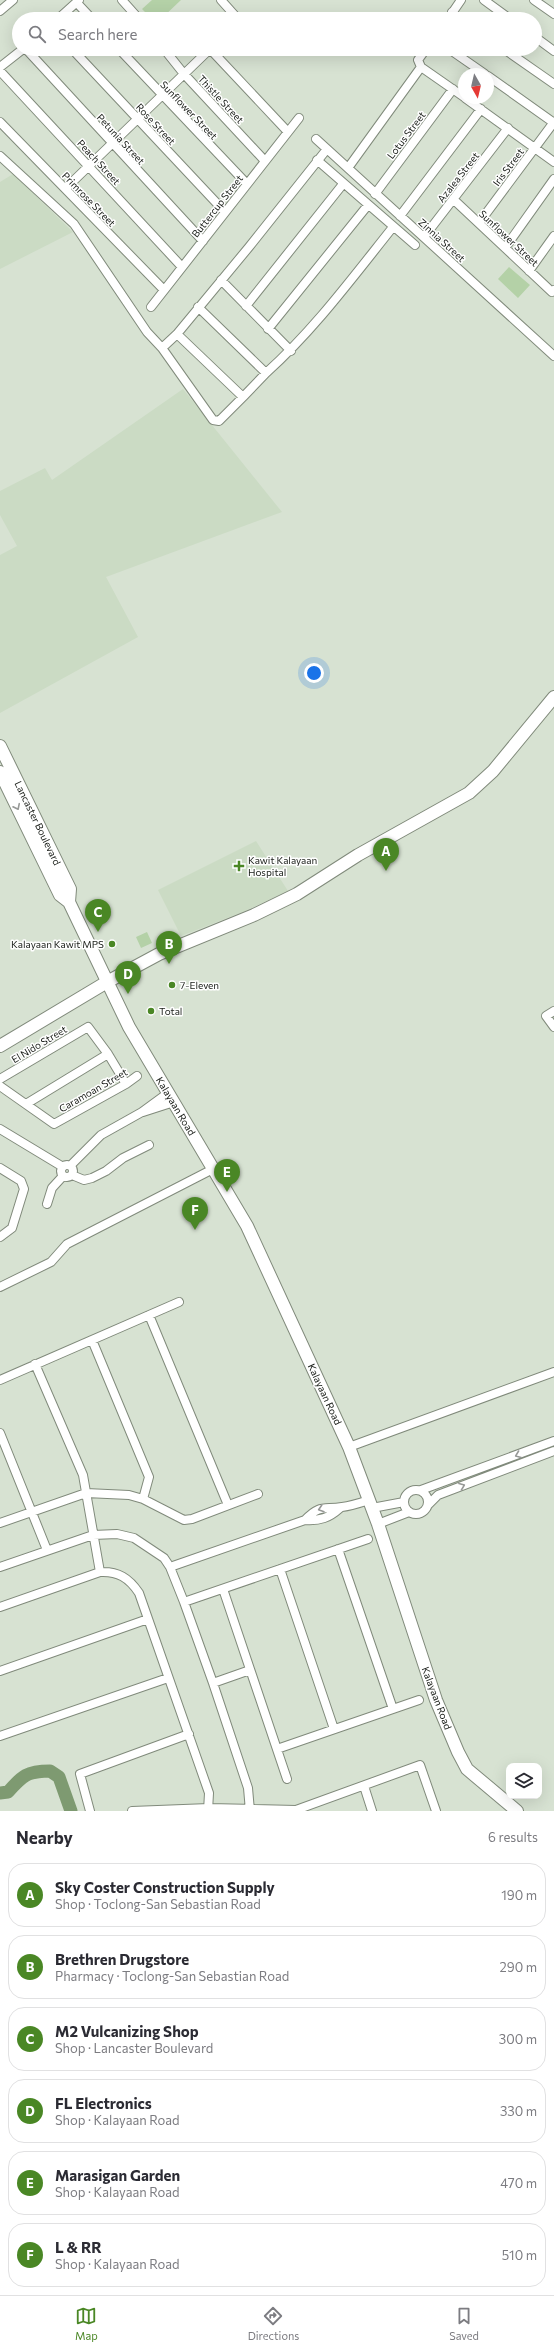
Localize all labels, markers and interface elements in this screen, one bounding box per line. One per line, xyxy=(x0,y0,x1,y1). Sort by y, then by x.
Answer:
search box xyxy=(12,12,542,56)
icon: search xyxy=(26,23,48,45)
text: Search here xyxy=(58,25,137,43)
north arrow xyxy=(458,68,494,104)
street label: Thistle Street xyxy=(196,72,246,126)
street label: Sunflower Street xyxy=(158,78,220,142)
street label: Rose Street xyxy=(134,101,178,147)
street label: Lotus Street xyxy=(384,109,428,161)
street label: Petunia Street xyxy=(95,111,147,167)
street label: Peach Street xyxy=(75,137,123,187)
street label: Iris Street xyxy=(490,146,526,188)
street label: Azalea Street xyxy=(435,150,481,204)
street label: Primrose Street xyxy=(60,169,118,229)
street label: Buttercup Street xyxy=(189,172,245,240)
street label: Sunflower Street xyxy=(477,207,541,269)
street label: Zinnia Street xyxy=(416,216,468,264)
your location xyxy=(304,663,324,683)
street label: Lancaster Boulevard xyxy=(12,779,64,867)
one-way arrow xyxy=(12,803,20,811)
pin: A xyxy=(373,838,399,871)
place label: Kawit Kalayaan Hospital xyxy=(248,854,317,878)
marker: Kawit Kalayaan Hospital xyxy=(233,860,245,872)
pin: C xyxy=(85,899,111,932)
pin: B xyxy=(156,931,182,964)
place label: Kalayaan Kawit MPS xyxy=(11,938,104,950)
marker: Kalayaan Kawit MPS xyxy=(107,939,117,949)
pin: D xyxy=(115,961,141,994)
place label: 7-Eleven xyxy=(180,979,219,991)
marker: 7-Eleven xyxy=(167,980,177,990)
place label: Total xyxy=(159,1005,182,1017)
marker: Total xyxy=(146,1006,156,1016)
street label: El Nido Street xyxy=(9,1023,69,1065)
street label: Caramoan Street xyxy=(57,1066,129,1114)
street label: Kalayaan Road xyxy=(154,1075,198,1138)
pin: E xyxy=(214,1159,240,1192)
pin: F xyxy=(182,1197,208,1230)
street label: Kalayaan Road xyxy=(306,1361,345,1427)
one-way arrow xyxy=(514,1451,521,1459)
one-way arrow xyxy=(458,1483,465,1491)
one-way arrow xyxy=(317,1504,324,1513)
street label: Kalayaan Road xyxy=(420,1665,455,1731)
map controls xyxy=(506,1763,542,1799)
button: layers xyxy=(506,1763,542,1799)
text: Nearby xyxy=(16,1827,73,1848)
text: 6 results xyxy=(488,1829,538,1845)
text: Sky Coster Construction Supply xyxy=(55,1878,275,1896)
text: A xyxy=(25,1887,35,1903)
text: 190 m xyxy=(501,1887,537,1903)
text: Shop · Toclong-San Sebastian Road xyxy=(55,1896,261,1912)
text: Brethren Drugstore xyxy=(55,1950,189,1968)
text: B xyxy=(26,1959,34,1975)
text: 290 m xyxy=(500,1959,537,1975)
text: Pharmacy · Toclong-San Sebastian Road xyxy=(55,1968,289,1984)
text: M2 Vulcanizing Shop xyxy=(55,2022,199,2040)
text: C xyxy=(26,2031,34,2047)
text: 300 m xyxy=(499,2031,537,2047)
text: Shop · Lancaster Boulevard xyxy=(55,2040,213,2056)
text: FL Electronics xyxy=(55,2094,152,2112)
text: D xyxy=(25,2103,35,2119)
text: 330 m xyxy=(500,2103,537,2119)
text: Shop · Kalayaan Road xyxy=(55,2112,180,2128)
text: Marasigan Garden xyxy=(55,2166,180,2184)
text: E xyxy=(26,2175,34,2191)
text: 470 m xyxy=(500,2175,537,2191)
text: Shop · Kalayaan Road xyxy=(55,2184,180,2200)
text: L & RR xyxy=(55,2238,102,2256)
text: F xyxy=(26,2247,34,2263)
text: 510 m xyxy=(502,2247,537,2263)
text: Shop · Kalayaan Road xyxy=(55,2256,180,2272)
tab: Map xyxy=(75,2305,98,2342)
tab: Directions xyxy=(248,2305,299,2342)
tab: Saved xyxy=(449,2305,479,2342)

